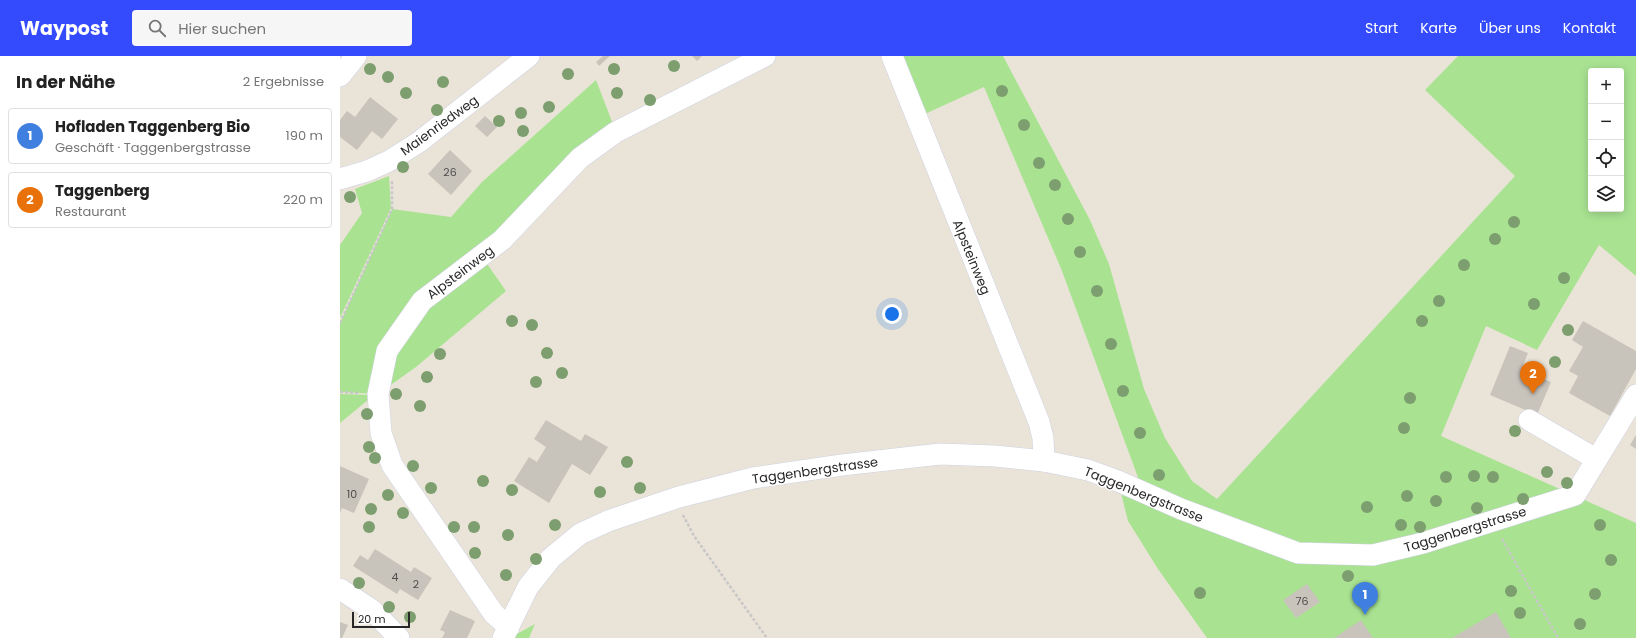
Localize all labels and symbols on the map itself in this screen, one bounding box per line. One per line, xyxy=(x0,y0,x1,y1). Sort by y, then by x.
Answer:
street label: Maienriedweg xyxy=(397,91,482,160)
house number: 26 xyxy=(443,164,457,180)
street label: Alpsteinweg xyxy=(948,217,995,298)
street label: Alpsteinweg xyxy=(423,241,498,304)
your location xyxy=(882,304,902,324)
pin: 2 xyxy=(1520,361,1546,394)
street label: Taggenbergstrasse xyxy=(751,452,879,489)
street label: Taggenbergstrasse xyxy=(1081,462,1206,527)
house number: 10 xyxy=(347,486,357,502)
street label: Taggenbergstrasse xyxy=(1402,502,1529,557)
house number: 4 xyxy=(392,569,399,585)
house number: 2 xyxy=(413,576,419,592)
pin: 1 xyxy=(1352,582,1378,615)
house number: 76 xyxy=(1296,593,1309,609)
scale bar xyxy=(352,610,410,629)

